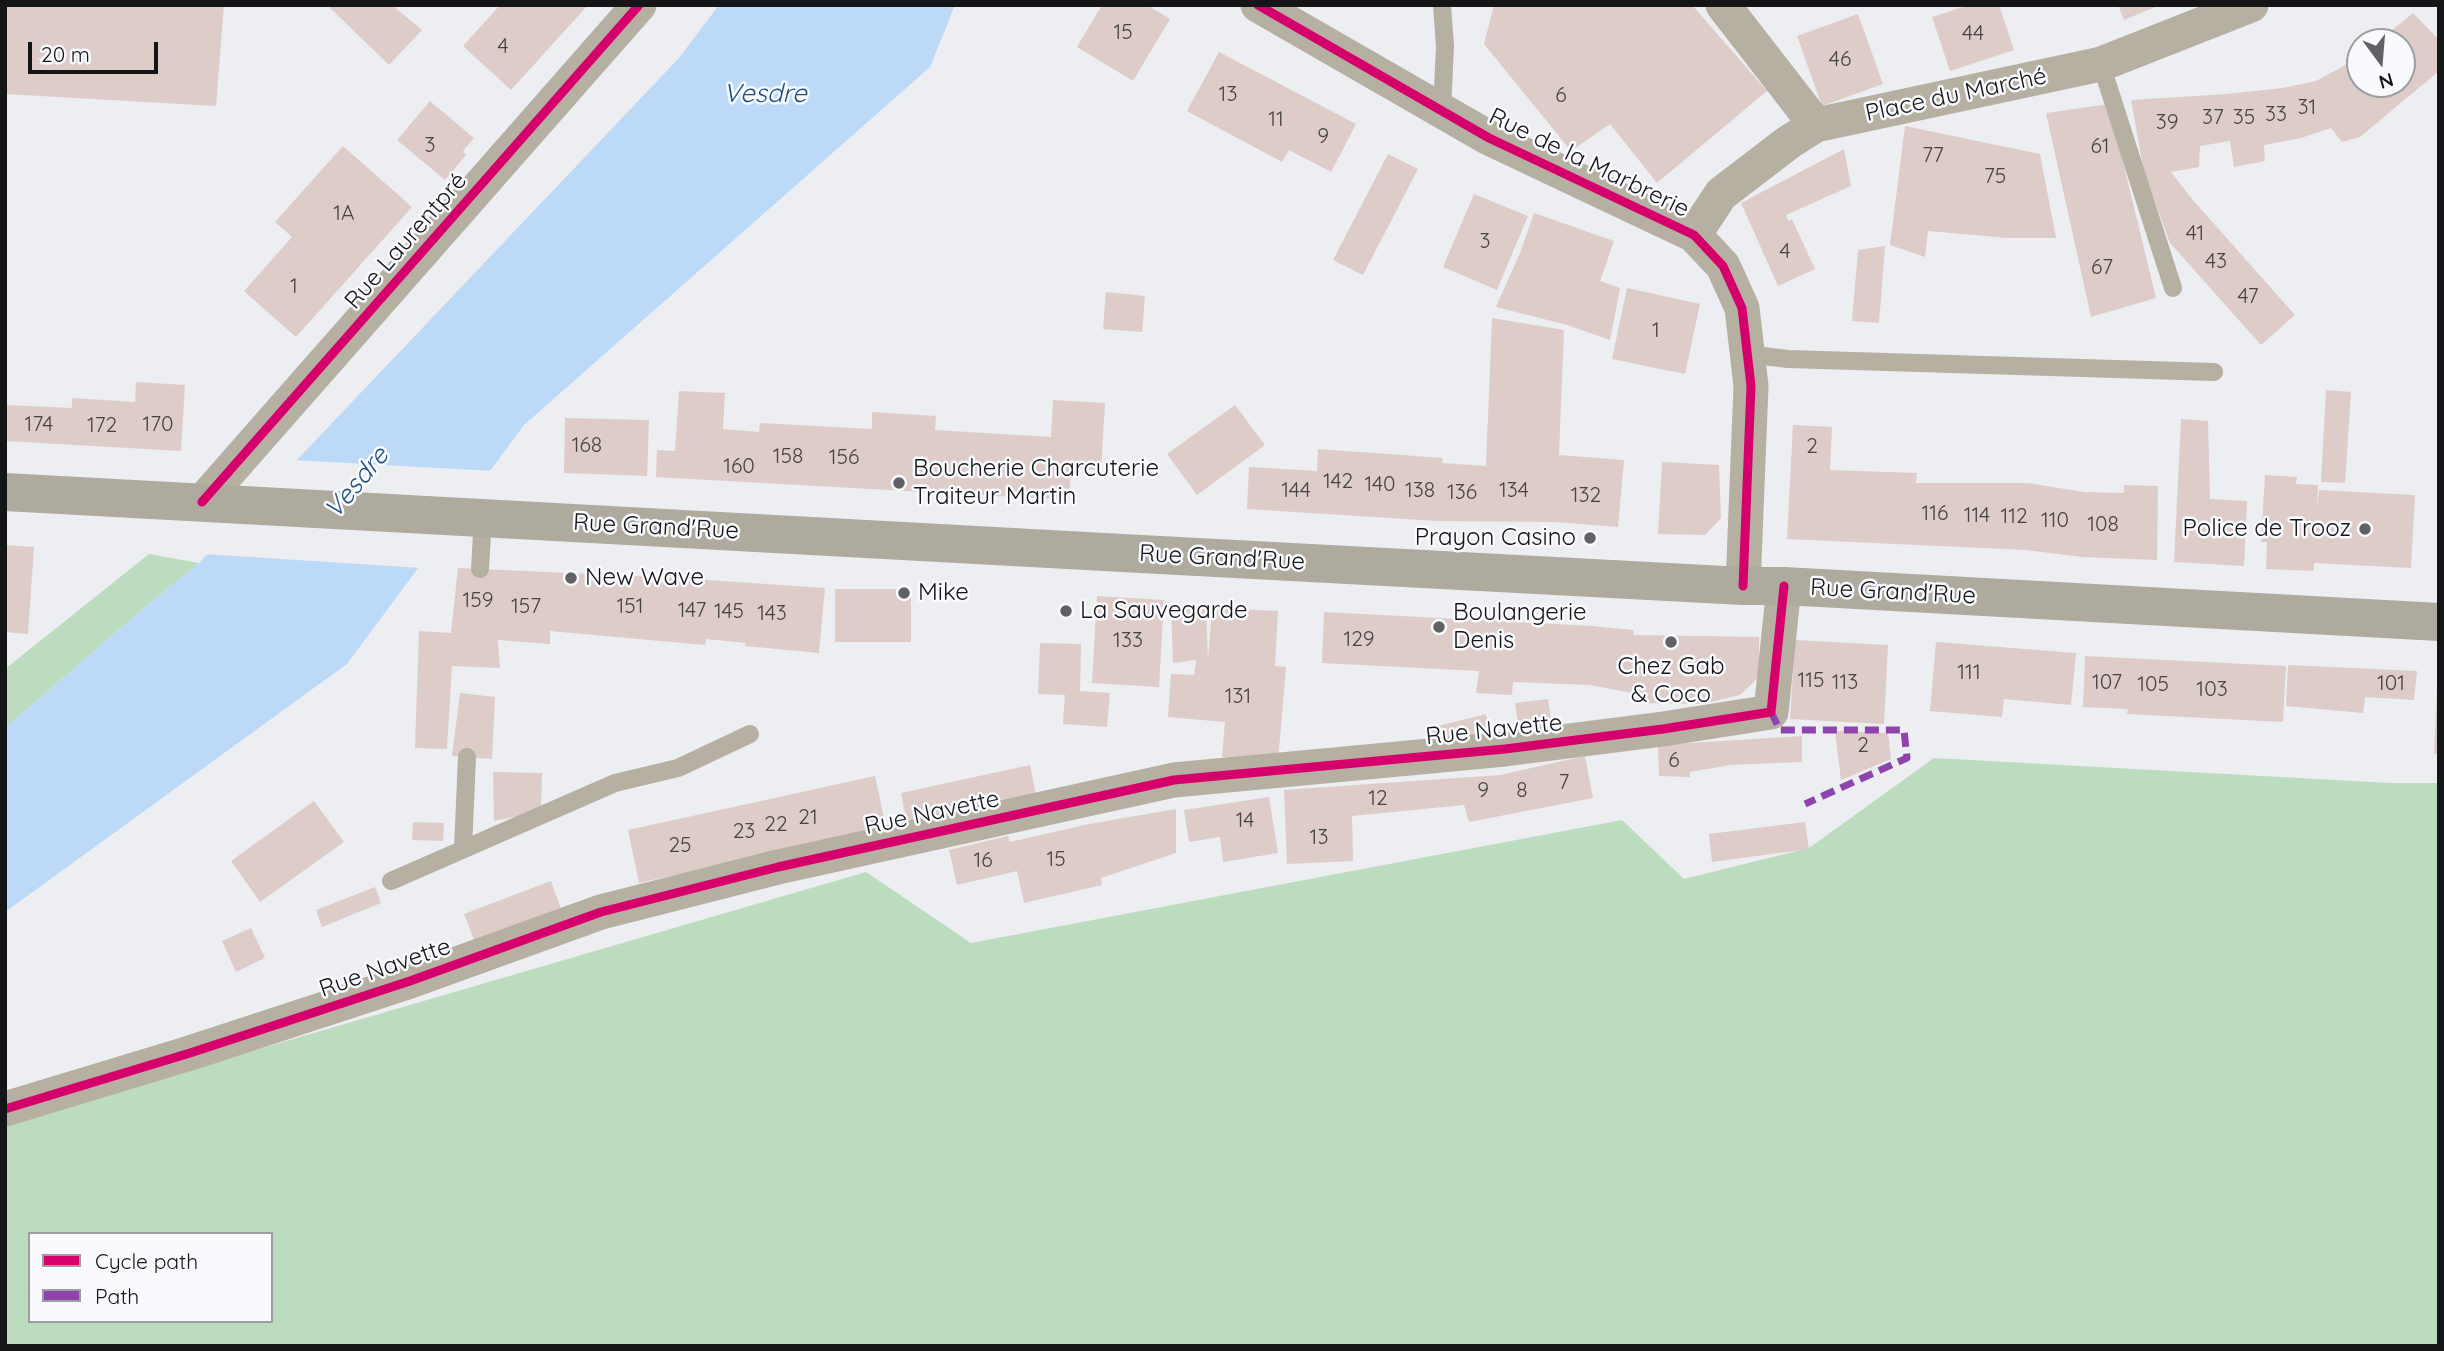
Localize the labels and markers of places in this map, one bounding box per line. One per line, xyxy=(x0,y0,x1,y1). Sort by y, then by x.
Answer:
place label: Boucherie Charcuterie Traiteur Martin xyxy=(913,455,1159,511)
marker: Boucherie Charcuterie Traiteur Martin xyxy=(891,475,907,491)
place label: Police de Trooz xyxy=(2183,515,2351,543)
marker: Police de Trooz xyxy=(2357,521,2373,537)
place label: Prayon Casino xyxy=(1415,524,1576,552)
marker: Prayon Casino xyxy=(1582,530,1598,546)
place label: New Wave xyxy=(585,564,704,592)
marker: New Wave xyxy=(563,570,579,586)
place label: Mike xyxy=(918,579,969,607)
marker: Mike xyxy=(896,585,912,601)
place label: La Sauvegarde xyxy=(1080,597,1248,625)
place label: Boulangerie Denis xyxy=(1453,599,1587,655)
marker: La Sauvegarde xyxy=(1058,603,1074,619)
marker: Boulangerie Denis xyxy=(1431,619,1447,635)
marker: Chez Gab & Coco xyxy=(1663,634,1679,650)
place label: Chez Gab & Coco xyxy=(1617,653,1725,709)

